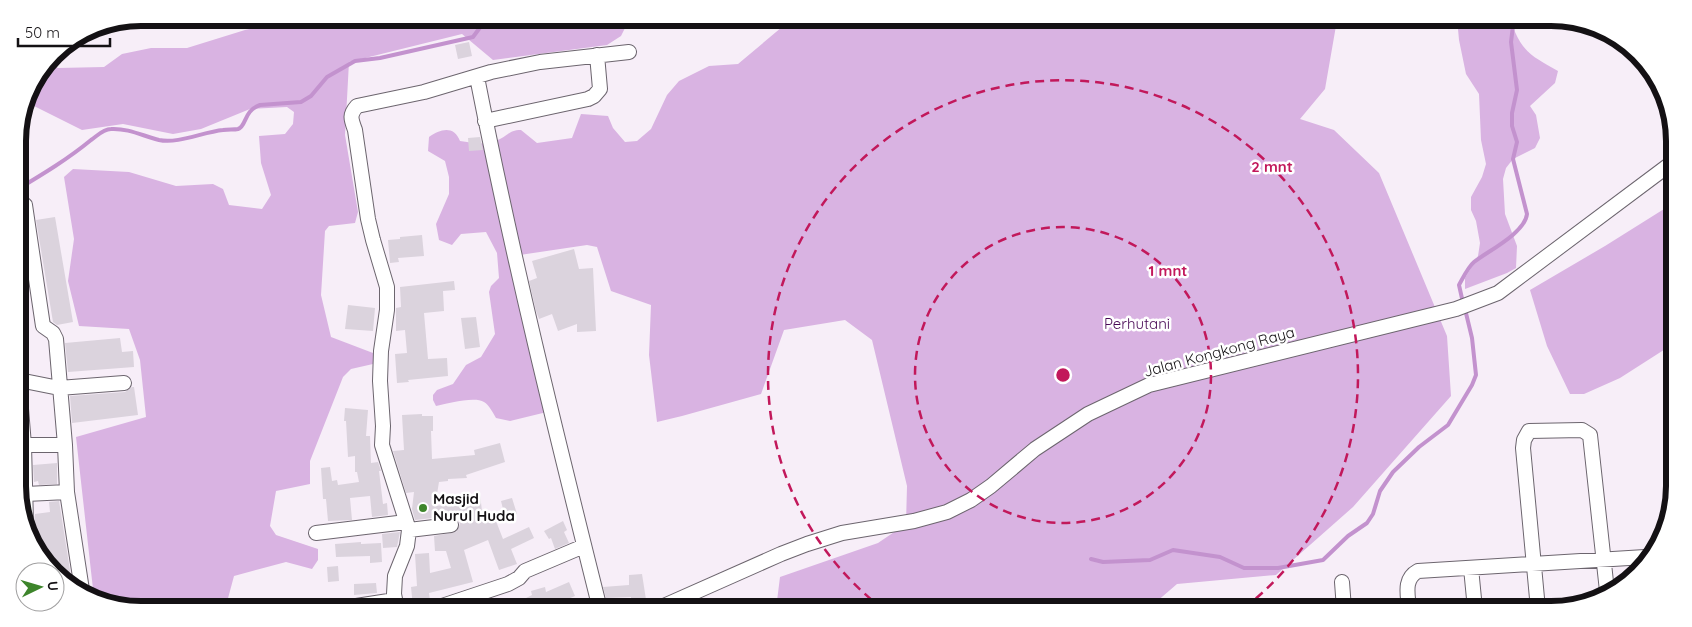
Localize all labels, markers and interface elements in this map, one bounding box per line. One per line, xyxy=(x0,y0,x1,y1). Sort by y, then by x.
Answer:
scale bar xyxy=(18,15,110,47)
text: 50 m xyxy=(25,23,60,42)
text: 2 mnt xyxy=(1251,157,1293,176)
text: 1 mnt xyxy=(1149,261,1187,280)
park label: Perhutani xyxy=(1104,314,1170,333)
street label: Jalan Kongkong Raya xyxy=(1141,322,1296,381)
centre of rings xyxy=(1054,366,1072,384)
place label: Masjid Nurul Huda xyxy=(433,489,515,525)
marker: Masjid Nurul Huda xyxy=(417,502,429,514)
north arrow xyxy=(15,562,65,612)
text: U xyxy=(44,580,62,592)

